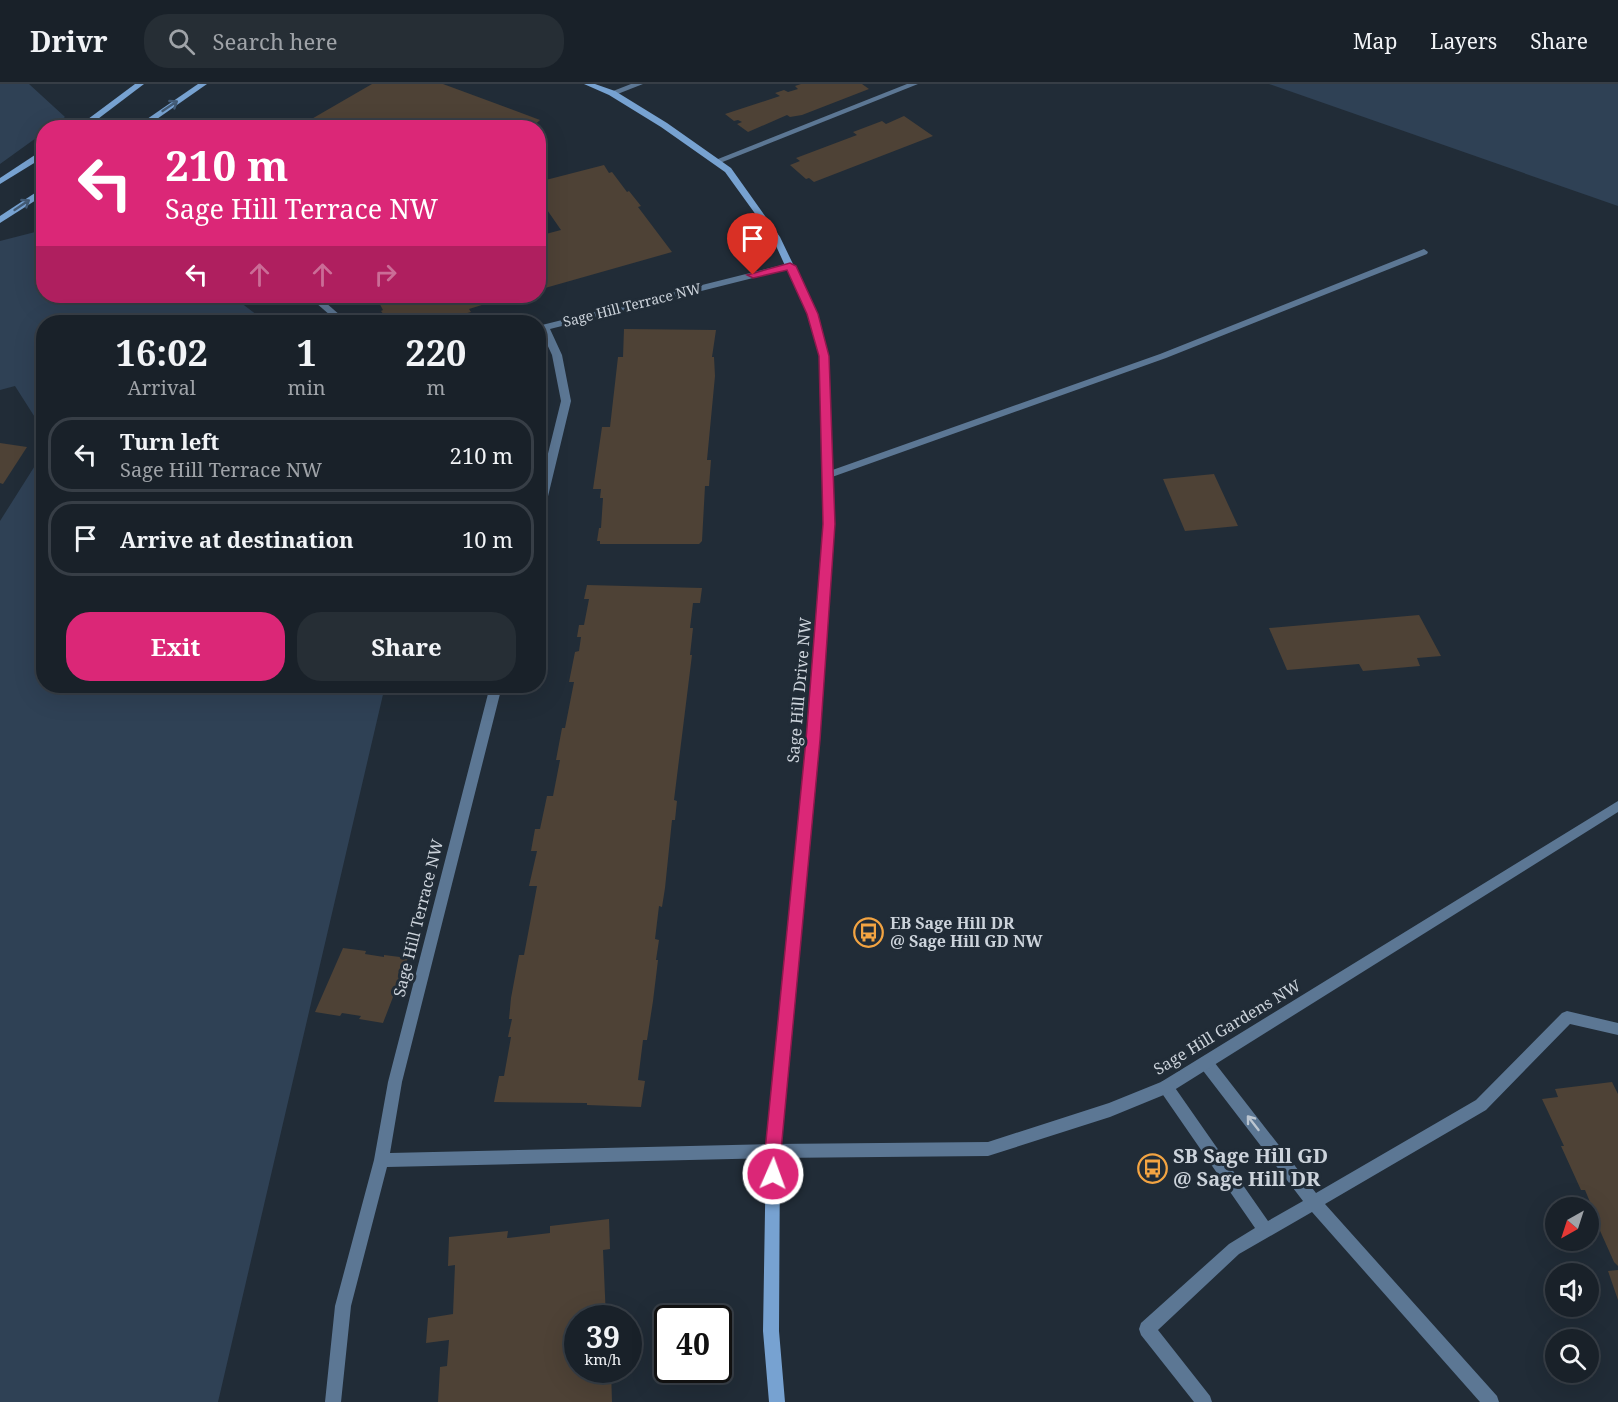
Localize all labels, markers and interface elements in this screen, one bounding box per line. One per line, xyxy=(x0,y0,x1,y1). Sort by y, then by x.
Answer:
search box xyxy=(144,14,564,68)
text: Drivr xyxy=(30,22,108,60)
icon: search xyxy=(165,25,198,58)
text: Search here xyxy=(213,26,337,56)
text: Map xyxy=(1353,27,1397,55)
text: Layers xyxy=(1430,27,1497,55)
text: Share xyxy=(1530,27,1588,55)
one-way arrow xyxy=(161,100,178,112)
text: 210 m xyxy=(165,136,289,193)
icon: left xyxy=(66,144,144,222)
text: Sage Hill Terrace NW xyxy=(165,190,438,227)
one-way arrow xyxy=(13,199,29,211)
pin xyxy=(727,213,778,275)
icon: arrive xyxy=(736,222,769,255)
icon: left xyxy=(180,258,213,291)
icon: ahead xyxy=(243,258,276,291)
icon: ahead xyxy=(306,258,339,291)
icon: right xyxy=(369,258,402,291)
street label: Sage Hill Terrace NW xyxy=(561,278,703,331)
text: 16:02 xyxy=(116,328,208,377)
text: 1 xyxy=(296,328,317,377)
text: 220 xyxy=(405,328,466,377)
text: Arrival xyxy=(128,374,196,401)
text: min xyxy=(288,374,326,401)
text: m xyxy=(426,374,445,401)
text: Turn left xyxy=(120,426,219,456)
icon: left xyxy=(69,438,102,471)
text: 210 m xyxy=(450,440,513,470)
text: Sage Hill Terrace NW xyxy=(120,456,322,483)
icon: arrive xyxy=(69,522,102,555)
text: Arrive at destination xyxy=(120,524,354,554)
text: 10 m xyxy=(462,524,513,554)
button: Exit xyxy=(66,612,285,681)
button: Share xyxy=(297,612,516,681)
street label: Sage Hill Drive NW xyxy=(782,616,816,764)
street label: Sage Hill Terrace NW xyxy=(388,837,448,999)
place label: EB Sage Hill DR @ Sage Hill GD NW xyxy=(890,912,1044,952)
bus stop icon: EB Sage Hill DR @ Sage Hill GD NW xyxy=(853,916,885,948)
street label: Sage Hill Gardens NW xyxy=(1149,974,1305,1080)
one-way arrow xyxy=(1246,1116,1259,1132)
position arrow xyxy=(741,1142,805,1206)
place label: SB Sage Hill GD @ Sage Hill DR xyxy=(1173,1142,1328,1192)
bus stop icon: SB Sage Hill GD @ Sage Hill DR xyxy=(1136,1152,1168,1184)
north arrow xyxy=(1545,1197,1599,1251)
map controls xyxy=(1545,1197,1599,1383)
button: sound xyxy=(1545,1263,1599,1317)
speed limit sign: 40 xyxy=(654,1305,732,1383)
text: 39 xyxy=(586,1316,620,1357)
button: search xyxy=(1545,1329,1599,1383)
text: km/h xyxy=(585,1349,621,1369)

